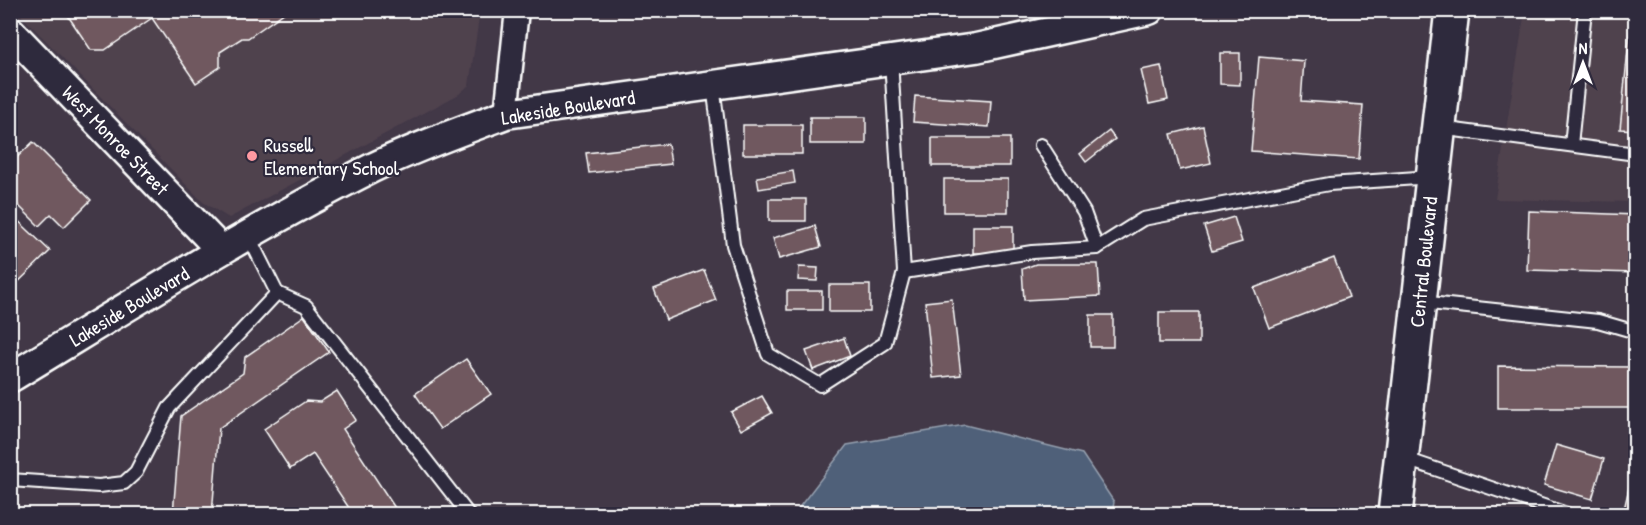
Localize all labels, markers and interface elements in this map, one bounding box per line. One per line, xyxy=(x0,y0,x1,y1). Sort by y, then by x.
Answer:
north arrow xyxy=(1553,33,1613,93)
text: N xyxy=(1579,37,1588,59)
street label: West Monroe Street xyxy=(57,79,176,202)
street label: Lakeside Boulevard xyxy=(499,83,637,131)
place label: Russell Elementary School xyxy=(264,131,400,181)
marker: Russell Elementary School xyxy=(245,149,259,163)
street label: Central Boulevard xyxy=(1403,195,1443,329)
street label: Lakeside Boulevard xyxy=(64,260,194,352)

